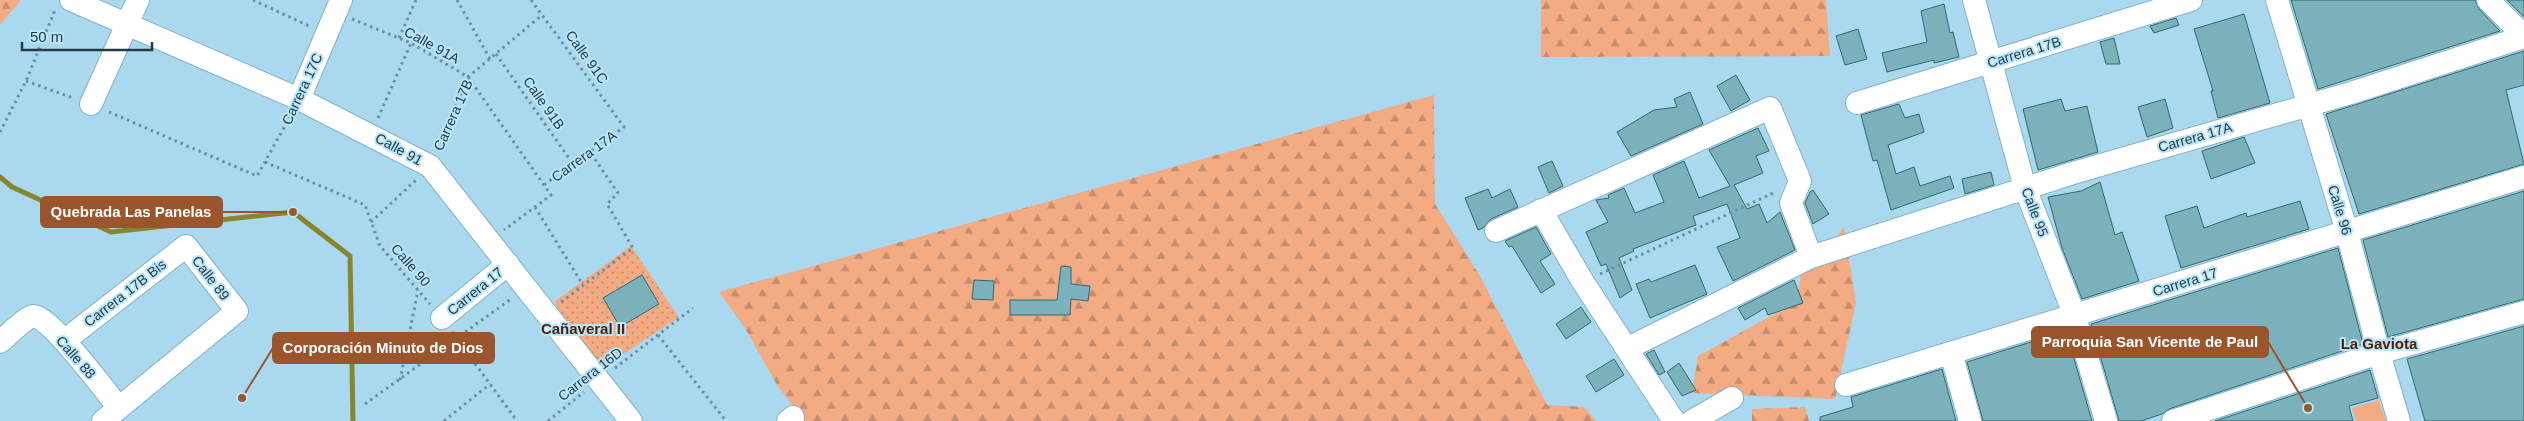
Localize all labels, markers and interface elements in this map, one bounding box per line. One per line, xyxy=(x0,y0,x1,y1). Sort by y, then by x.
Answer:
scale bar xyxy=(22,20,152,52)
street label: Calle 91A xyxy=(402,23,463,67)
street label: Calle 91C xyxy=(562,27,612,87)
text: 50 m xyxy=(30,28,63,45)
street label: Carrera 17B xyxy=(1985,33,2063,71)
street label: Carrera 17C xyxy=(278,51,326,127)
street label: Calle 91B xyxy=(520,74,568,132)
street label: Carrera 17B xyxy=(430,77,476,153)
street label: Carrera 17A xyxy=(2156,119,2234,155)
street label: Carrera 17A xyxy=(548,127,620,185)
street label: Calle 91 xyxy=(373,130,426,169)
street label: Calle 96 xyxy=(2325,183,2355,237)
street label: Calle 95 xyxy=(2018,185,2052,239)
callout: Quebrada Las Panelas xyxy=(41,197,222,227)
text: Quebrada Las Panelas xyxy=(51,203,211,220)
street label: Calle 90 xyxy=(388,240,434,290)
street label: Calle 89 xyxy=(189,253,233,303)
street label: Carrera 17B Bis xyxy=(81,256,169,330)
street label: Carrera 17 xyxy=(444,264,506,318)
street label: Carrera 17 xyxy=(2151,265,2220,299)
district label: Cañaveral II xyxy=(541,320,625,337)
callout: Parroquia San Vicente de Paul xyxy=(2032,327,2268,357)
street label: Calle 88 xyxy=(53,332,99,382)
callout: Corporación Minuto de Dios xyxy=(273,333,494,363)
text: Parroquia San Vicente de Paul xyxy=(2042,333,2258,350)
district label: La Gaviota xyxy=(2341,335,2418,352)
text: Corporación Minuto de Dios xyxy=(283,339,483,356)
street label: Carrera 16D xyxy=(555,344,625,404)

